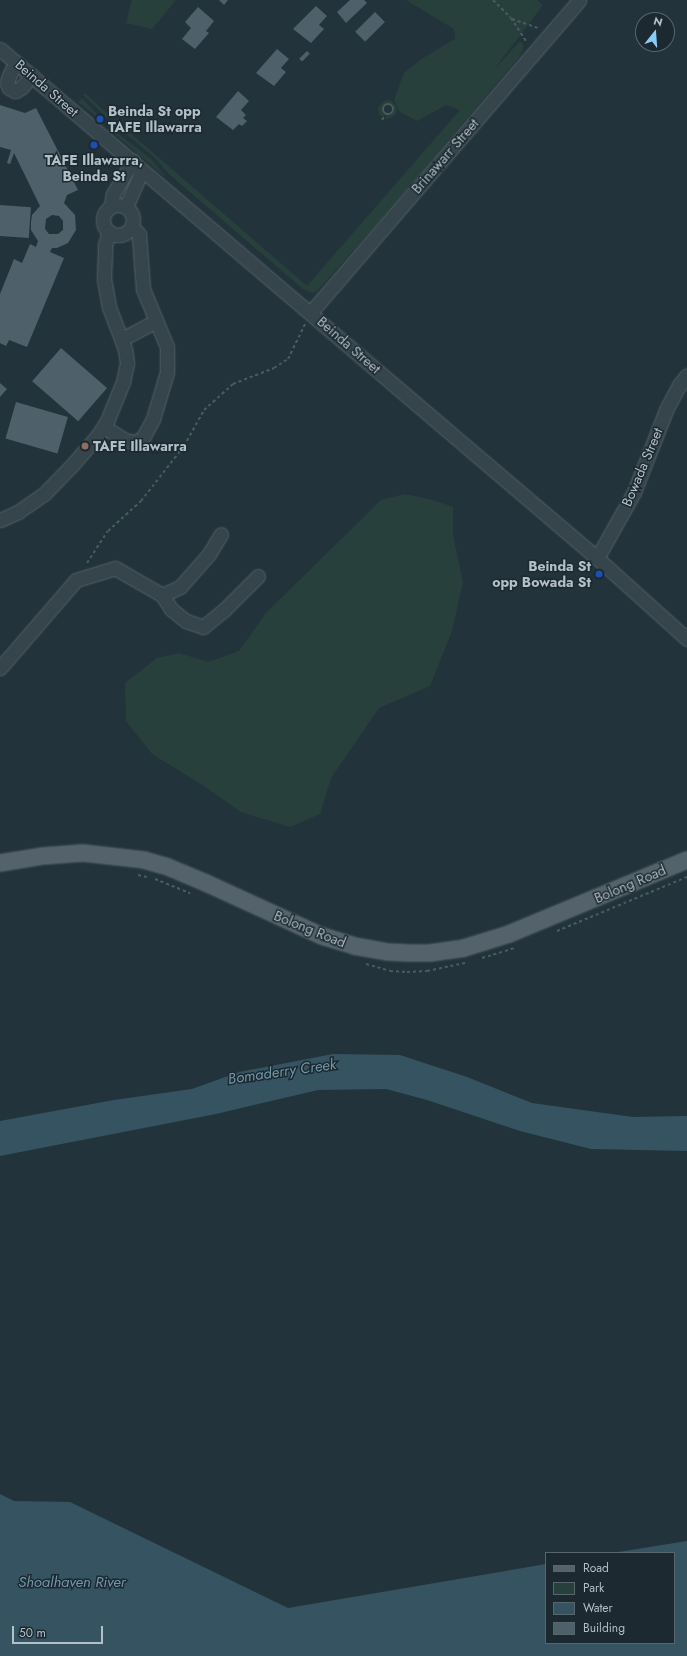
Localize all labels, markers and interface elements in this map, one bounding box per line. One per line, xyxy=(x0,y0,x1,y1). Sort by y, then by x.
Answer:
north arrow xyxy=(635,12,675,52)
text: N xyxy=(652,13,665,30)
street label: Beinda Street xyxy=(12,56,82,120)
place label: Beinda St opp TAFE Illawarra xyxy=(108,103,202,136)
marker: Beinda St opp TAFE Illawarra xyxy=(95,114,105,124)
street label: Brinawarr Street xyxy=(408,115,482,197)
marker: TAFE Illawarra, Beinda St xyxy=(89,140,99,150)
place label: TAFE Illawarra, Beinda St xyxy=(45,152,143,184)
street label: Beinda Street xyxy=(314,313,384,377)
street label: Bowada Street xyxy=(618,425,666,509)
place label: TAFE Illawarra xyxy=(93,438,187,454)
marker: TAFE Illawarra xyxy=(80,441,90,451)
place label: Beinda St opp Bowada St xyxy=(492,558,591,590)
marker: Beinda St opp Bowada St xyxy=(594,569,604,579)
street label: Bolong Road xyxy=(592,861,668,907)
street label: Bolong Road xyxy=(272,907,348,951)
water label: Bomaderry Creek xyxy=(227,1056,337,1088)
legend xyxy=(545,1552,675,1644)
text: Road xyxy=(583,1559,609,1577)
water label: Shoalhaven River xyxy=(18,1574,126,1592)
text: Park xyxy=(583,1579,604,1597)
text: Water xyxy=(583,1599,613,1617)
scale bar xyxy=(14,1618,105,1644)
text: Building xyxy=(583,1619,625,1637)
text: 50 m xyxy=(19,1624,46,1642)

